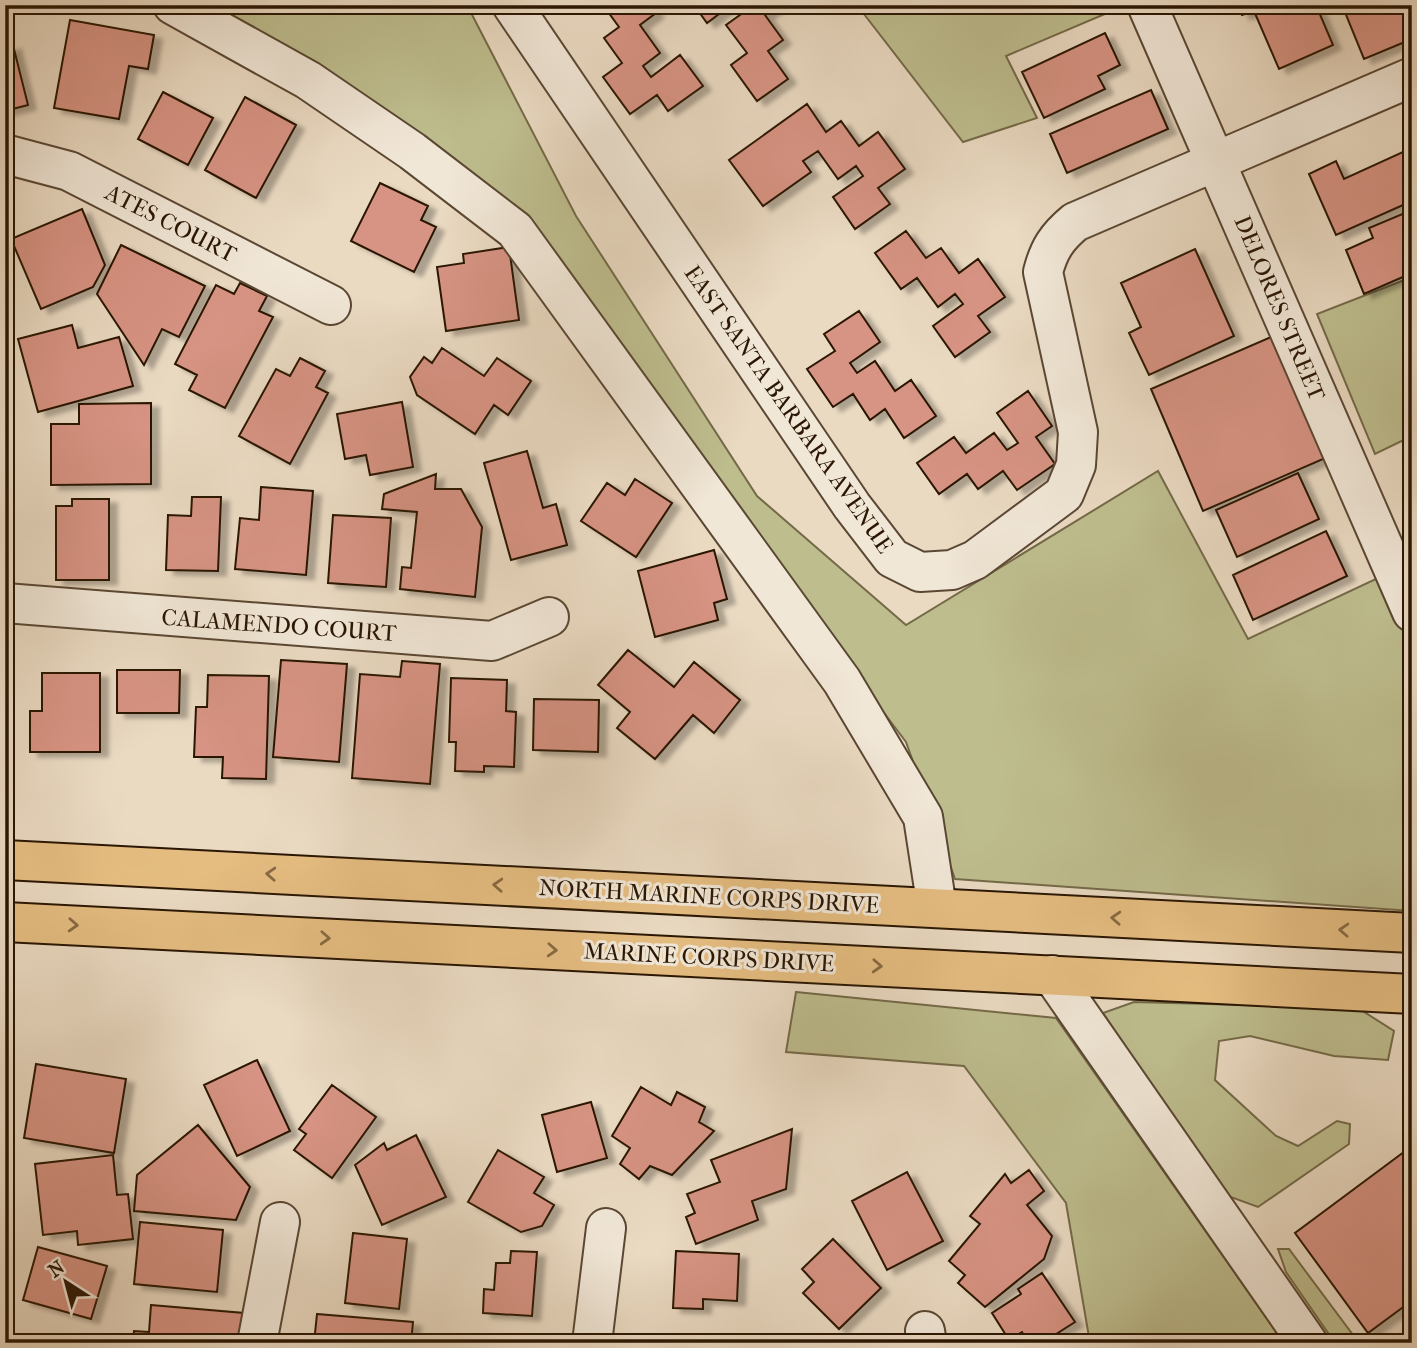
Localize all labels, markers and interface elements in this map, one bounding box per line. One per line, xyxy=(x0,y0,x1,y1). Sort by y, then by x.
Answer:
street label: ATES COURT xyxy=(100,178,241,268)
street label: DELORES STREET xyxy=(1228,212,1331,405)
street label: EAST SANTA BARBARA AVENUE xyxy=(679,260,899,558)
street label: CALAMENDO COURT xyxy=(161,604,398,647)
one-way arrow xyxy=(265,867,276,882)
street label: NORTH MARINE CORPS DRIVE xyxy=(538,874,880,919)
one-way arrow xyxy=(492,878,503,893)
one-way arrow xyxy=(1111,910,1122,925)
one-way arrow xyxy=(68,918,79,933)
one-way arrow xyxy=(1338,923,1349,938)
one-way arrow xyxy=(320,931,331,946)
street label: MARINE CORPS DRIVE xyxy=(583,937,835,978)
one-way arrow xyxy=(547,942,558,957)
one-way arrow xyxy=(872,958,883,973)
north arrow xyxy=(32,1246,102,1316)
text: N xyxy=(44,1256,69,1282)

